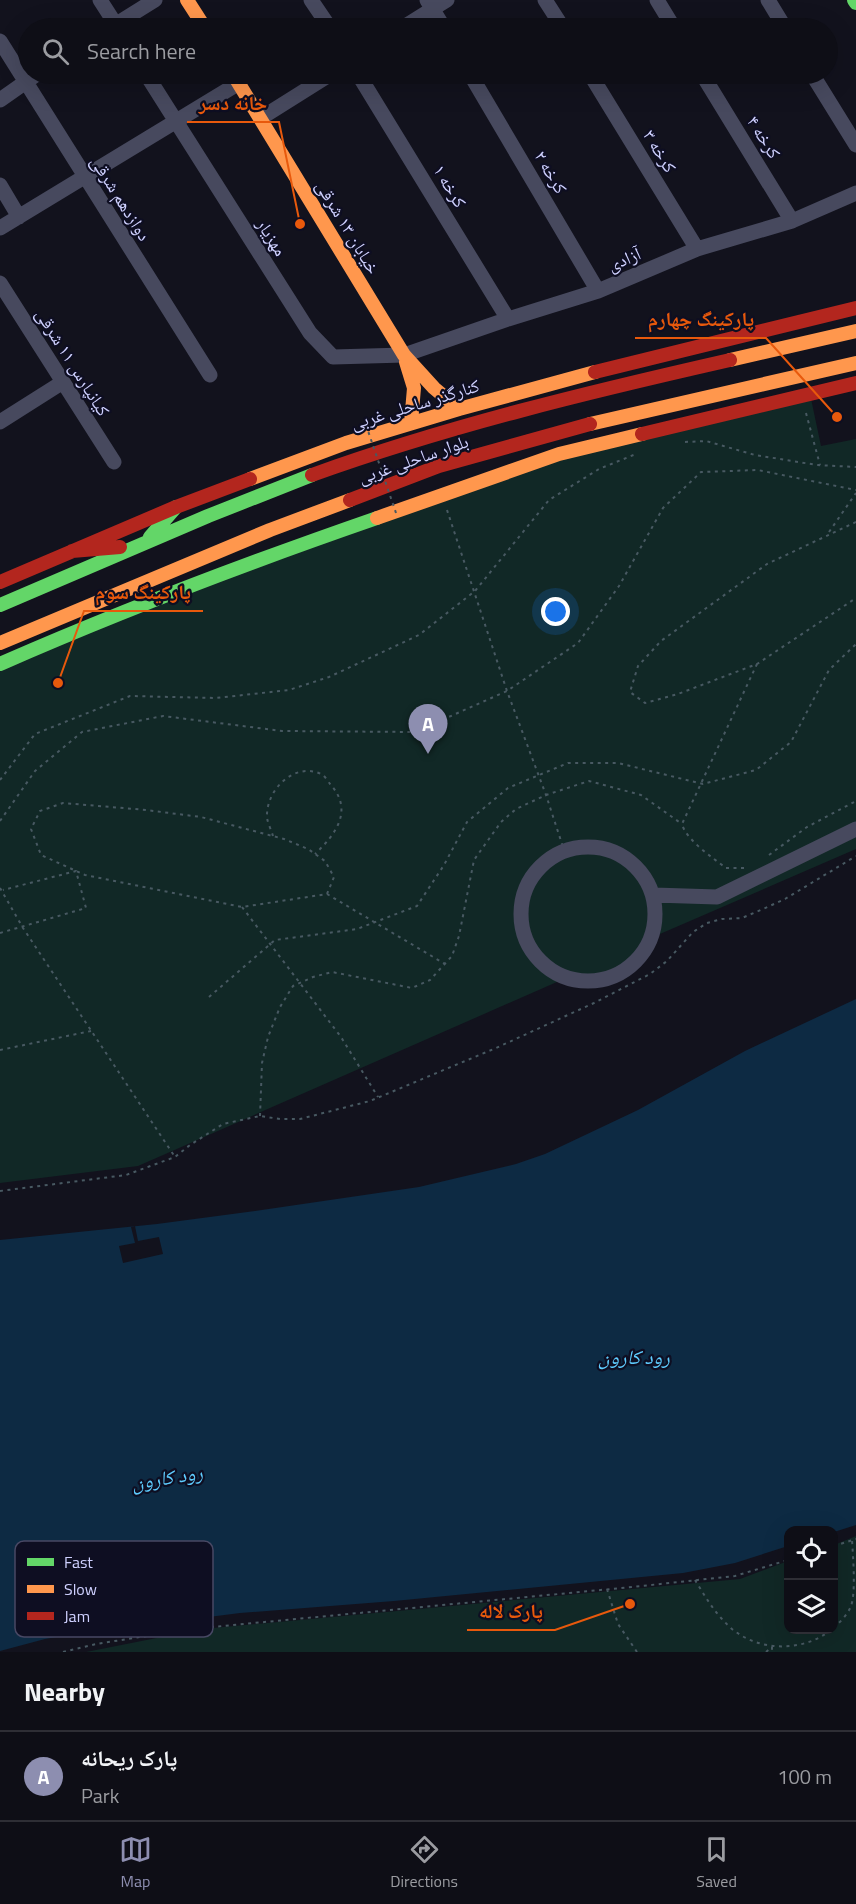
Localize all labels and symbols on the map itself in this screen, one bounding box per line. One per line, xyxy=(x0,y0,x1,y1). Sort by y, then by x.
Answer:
callout: خانه دسر xyxy=(187,84,279,122)
text: خانه دسر xyxy=(198,87,267,118)
street label: کرخه ۴ xyxy=(740,110,788,164)
street label: کرخه ۳ xyxy=(636,124,684,178)
street label: کرخه ۲ xyxy=(528,145,575,199)
street label: دوازدهم شرقی xyxy=(84,150,158,246)
street label: کرخه ۱ xyxy=(426,159,474,213)
street label: خیابان ۱۳ شرقی xyxy=(309,175,387,279)
street label: مهزیار xyxy=(249,212,294,261)
street label: آزادی xyxy=(603,240,645,278)
callout: پارکینگ چهارم xyxy=(635,300,766,338)
street label: کیانپارس ۱۱ شرقی xyxy=(29,303,117,422)
text: پارکینگ چهارم xyxy=(648,303,754,334)
street label: کنارگذر ساحلی غربی xyxy=(347,371,483,436)
street label: بلوار ساحلی غربی xyxy=(354,427,472,491)
callout: پارکینگ سوم xyxy=(84,573,203,611)
text: پارکینگ سوم xyxy=(95,576,191,607)
your location xyxy=(541,597,570,626)
pin: A xyxy=(408,704,448,754)
water label: رود کارون xyxy=(598,1341,670,1372)
water label: رود کارون xyxy=(129,1456,205,1498)
legend xyxy=(15,1541,213,1637)
text: Fast xyxy=(64,1550,93,1574)
text: Slow xyxy=(64,1577,97,1601)
callout: پارک لاله xyxy=(467,1592,555,1630)
text: پارک لاله xyxy=(479,1595,543,1626)
text: Jam xyxy=(64,1604,90,1628)

